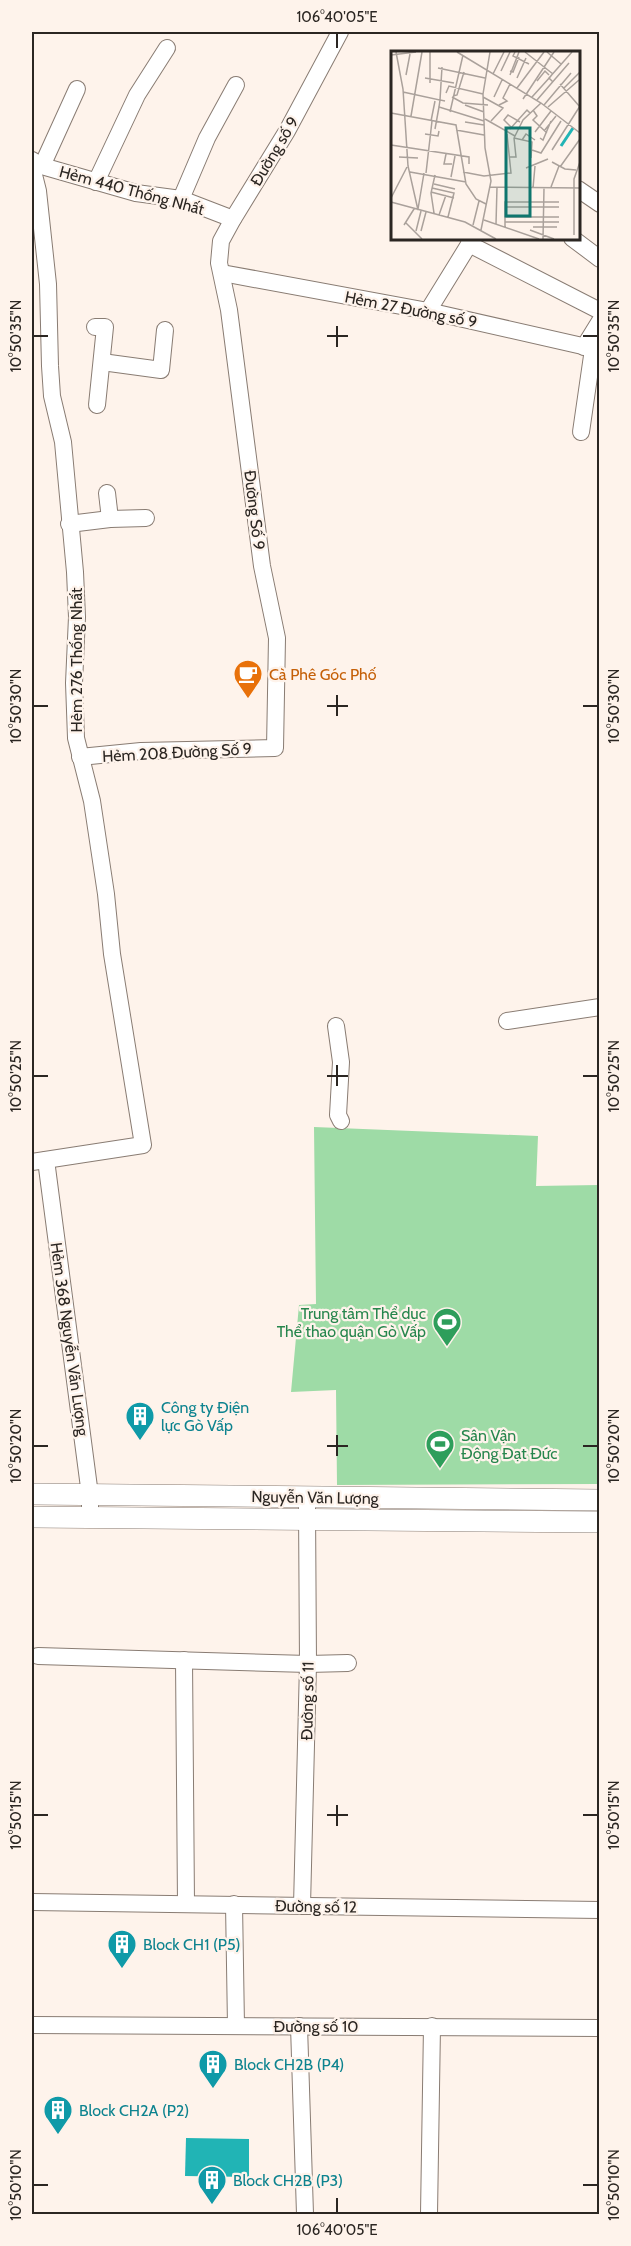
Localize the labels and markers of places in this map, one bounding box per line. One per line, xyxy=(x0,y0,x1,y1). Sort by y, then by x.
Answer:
cafe icon: Cà Phê Góc Phố xyxy=(232,658,264,700)
place label: Cà Phê Góc Phố xyxy=(269,665,377,684)
place label: Trung tâm Thể dục Thể thao quận Gò Vấp xyxy=(277,1304,426,1341)
sports icon: Trung tâm Thể dục Thể thao quận Gò Vấp xyxy=(431,1306,463,1348)
place label: Công ty Điện lực Gò Vấp xyxy=(161,1398,249,1435)
building icon: Công ty Điện lực Gò Vấp xyxy=(124,1400,156,1442)
place label: Sân Vận Động Đạt Đức xyxy=(461,1426,557,1463)
sports icon: Sân Vận Động Đạt Đức xyxy=(424,1428,456,1470)
building icon: Block CH1 (P5) xyxy=(106,1928,138,1970)
place label: Block CH1 (P5) xyxy=(143,1935,241,1954)
building icon: Block CH2B (P4) xyxy=(197,2048,229,2090)
place label: Block CH2B (P4) xyxy=(234,2055,344,2074)
building icon: Block CH2A (P2) xyxy=(42,2094,74,2136)
place label: Block CH2A (P2) xyxy=(79,2101,189,2120)
building icon: Block CH2B (P3) xyxy=(196,2164,228,2206)
place label: Block CH2B (P3) xyxy=(233,2171,343,2190)

